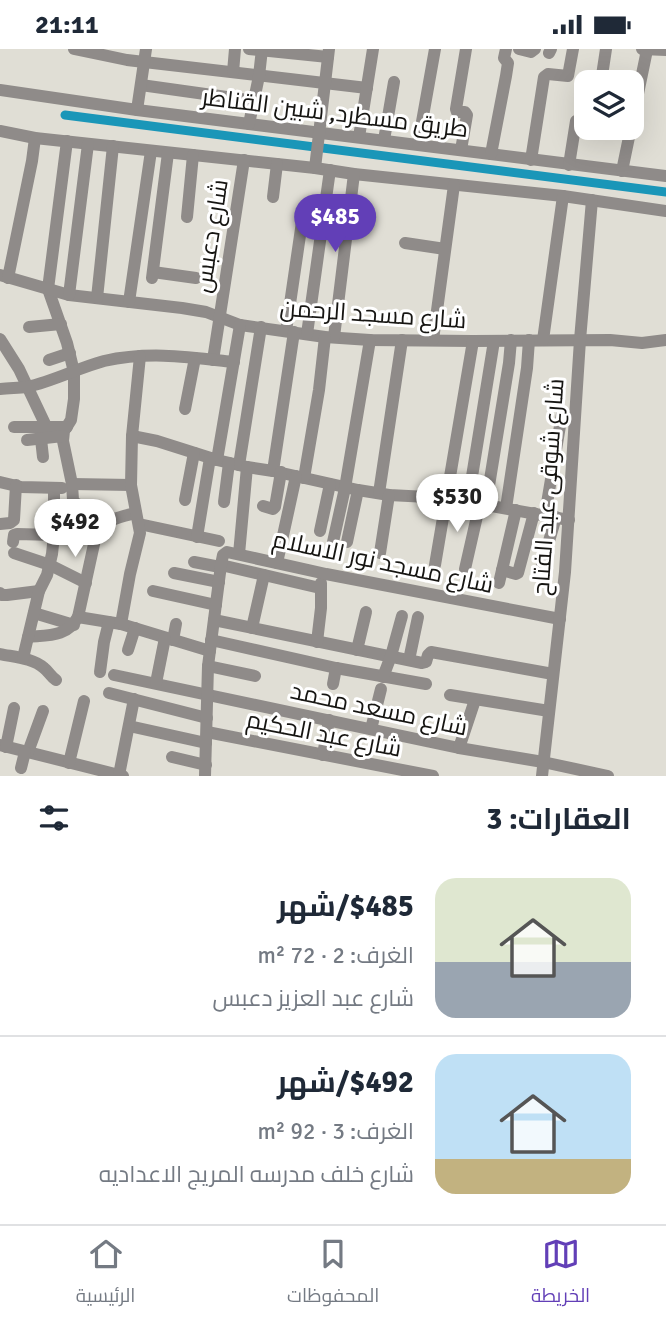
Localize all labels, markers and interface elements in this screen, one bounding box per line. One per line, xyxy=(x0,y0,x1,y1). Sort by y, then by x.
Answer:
text: 21:11 xyxy=(35,9,99,41)
map controls xyxy=(574,70,644,140)
button: layers xyxy=(574,70,644,140)
street label: طريق مسطرد, شبين القناطر xyxy=(198,82,470,144)
street label: شارع دعبس xyxy=(187,177,236,295)
pin: $485 xyxy=(294,195,376,254)
text: $485 xyxy=(310,202,360,231)
street label: شارع مسجد الرحمن xyxy=(279,293,467,336)
street label: شارع شوقى عبد الفتاح xyxy=(525,377,572,597)
pin: $530 xyxy=(416,475,498,534)
text: $530 xyxy=(432,482,482,511)
pin: $492 xyxy=(34,499,116,559)
text: $492 xyxy=(50,507,100,536)
street label: شارع مسجد نور الاسلام xyxy=(270,524,496,601)
street label: شارع مسعد محمد xyxy=(288,676,470,743)
street label: شارع عبد الحكيم xyxy=(244,704,404,765)
icon: filters xyxy=(35,799,73,837)
text: العقارات: 3 xyxy=(486,801,631,838)
text: $485/شهر xyxy=(277,888,414,925)
icon: home xyxy=(491,906,575,990)
text: الغرف: 2 · 72 m² xyxy=(258,941,414,970)
text: شارع عبد العزيز دعبس xyxy=(212,984,414,1013)
text: $492/شهر xyxy=(277,1064,414,1101)
icon: home xyxy=(491,1082,575,1166)
text: الغرف: 3 · 92 m² xyxy=(258,1117,414,1146)
text: شارع خلف مدرسه المريج الاعداديه xyxy=(99,1160,414,1189)
tab: الرئيسية xyxy=(76,1235,135,1313)
tab: المحفوظات xyxy=(287,1235,379,1313)
tab: الخريطة xyxy=(531,1235,590,1313)

